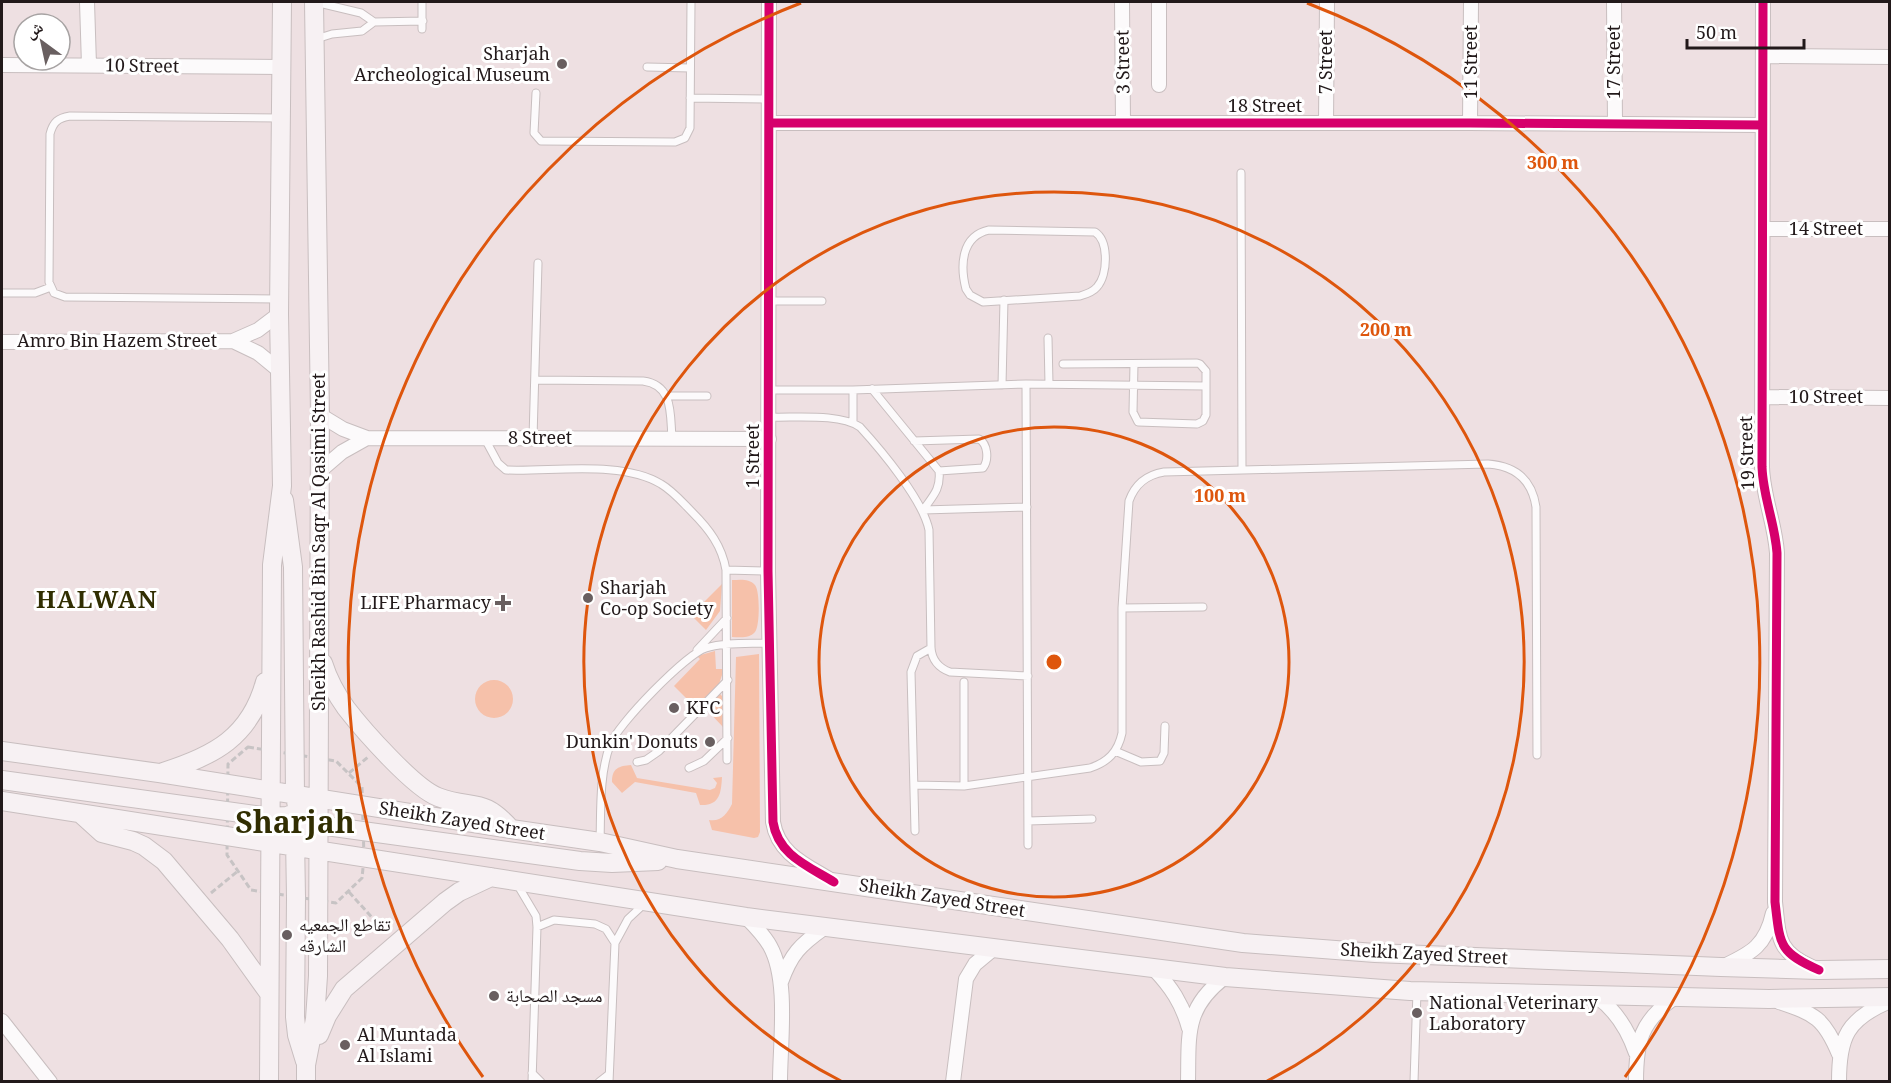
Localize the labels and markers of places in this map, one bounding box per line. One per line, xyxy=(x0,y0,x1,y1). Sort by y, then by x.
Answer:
place label: Sharjah Archeological Museum xyxy=(354,41,550,92)
marker: Sharjah Archeological Museum xyxy=(555,57,569,71)
place label: Sharjah Co-op Society xyxy=(600,575,714,626)
place label: LIFE Pharmacy xyxy=(360,590,492,620)
marker: Sharjah Co-op Society xyxy=(581,591,595,605)
marker: LIFE Pharmacy xyxy=(496,596,510,610)
centre of rings xyxy=(1044,652,1064,672)
place label: KFC xyxy=(686,695,720,725)
marker: KFC xyxy=(667,701,681,715)
place label: Dunkin' Donuts xyxy=(566,729,698,759)
marker: Dunkin' Donuts xyxy=(703,735,717,749)
place label: تقاطع الجمعيه الشارقه xyxy=(299,912,391,963)
marker: تقاطع الجمعيه الشارقه xyxy=(280,928,294,942)
place label: مسجد الصحابة xyxy=(506,983,602,1013)
marker: مسجد الصحابة xyxy=(487,989,501,1003)
place label: National Veterinary Laboratory xyxy=(1429,990,1599,1041)
marker: National Veterinary Laboratory xyxy=(1410,1006,1424,1020)
place label: Al Muntada Al Islami xyxy=(357,1022,457,1073)
marker: Al Muntada Al Islami xyxy=(338,1038,352,1052)

